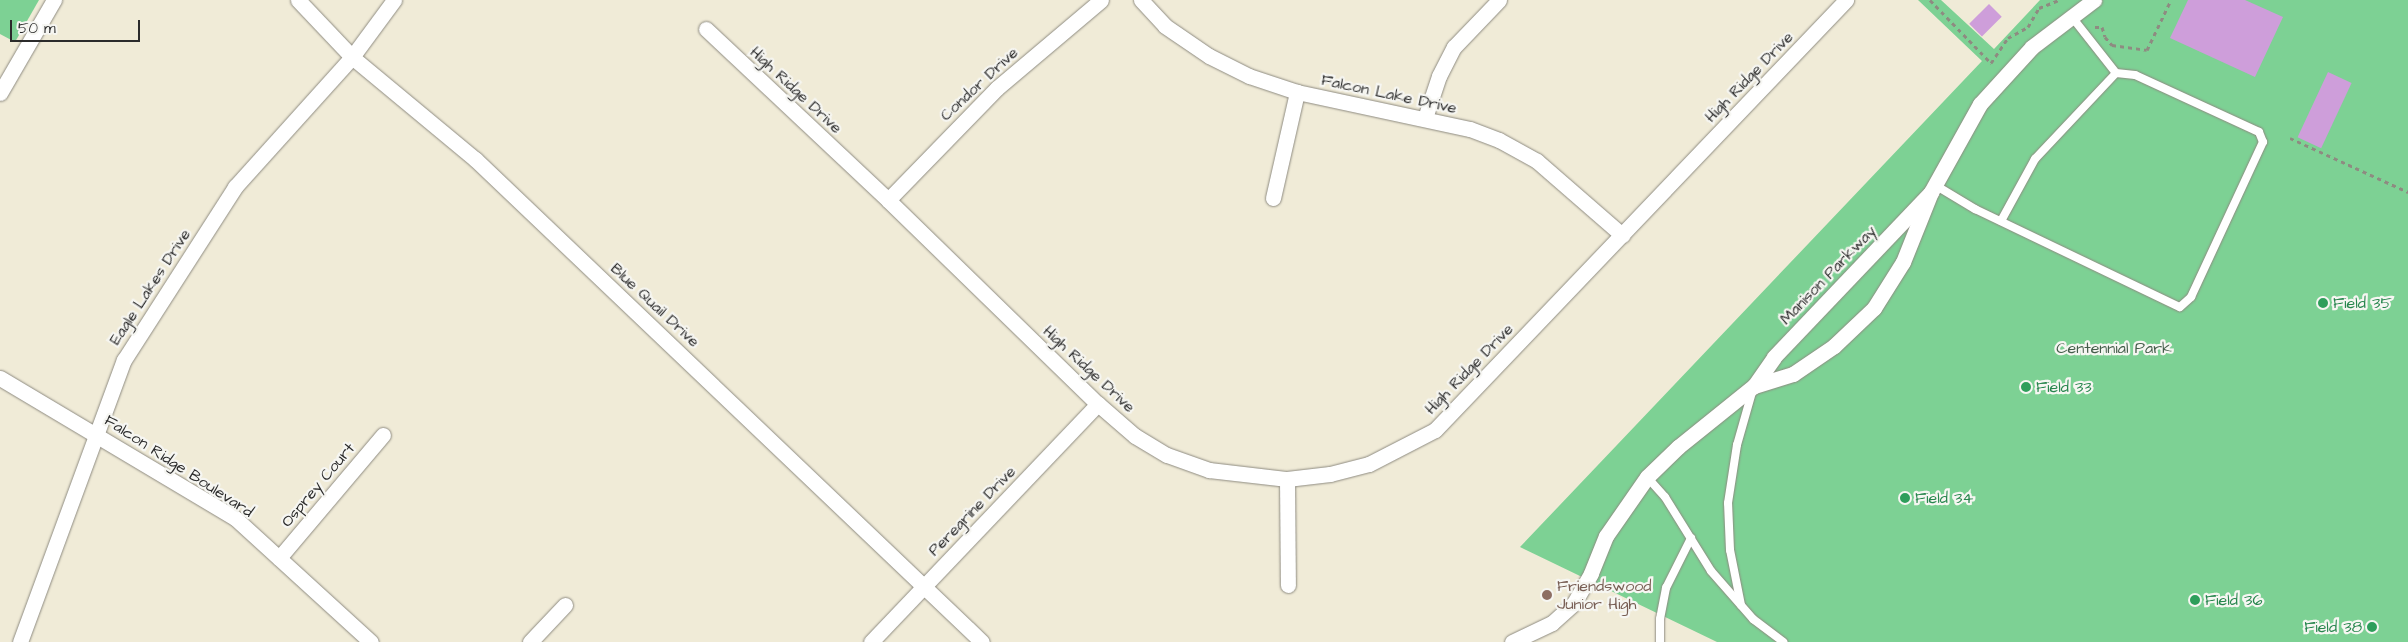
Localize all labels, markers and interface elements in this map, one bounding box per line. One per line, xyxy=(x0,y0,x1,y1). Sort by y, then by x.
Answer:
scale bar xyxy=(12,10,142,42)
text: 50 m xyxy=(18,18,56,39)
street label: High Ridge Drive xyxy=(1701,28,1797,126)
street label: High Ridge Drive xyxy=(746,43,846,137)
street label: Condor Drive xyxy=(936,43,1022,125)
street label: Falcon Lake Drive xyxy=(1320,70,1458,118)
street label: Manison Parkway xyxy=(1776,222,1880,328)
street label: Eagle Lakes Drive xyxy=(105,226,195,348)
street label: Blue Quail Drive xyxy=(607,259,703,351)
place label: Field 35 xyxy=(2333,293,2392,313)
marker: Field 35 xyxy=(2317,297,2329,309)
street label: High Ridge Drive xyxy=(1421,320,1517,418)
street label: High Ridge Drive xyxy=(1039,322,1139,416)
park label: Centennial Park xyxy=(2056,338,2172,358)
place label: Field 33 xyxy=(2036,377,2092,397)
marker: Field 33 xyxy=(2020,381,2032,393)
street label: Falcon Ridge Boulevard xyxy=(101,411,257,521)
street label: Osprey Court xyxy=(277,439,359,531)
street label: Peregrine Drive xyxy=(924,462,1020,560)
place label: Field 34 xyxy=(1915,488,1973,508)
marker: Field 34 xyxy=(1899,492,1911,504)
place label: Friendswood Junior High xyxy=(1557,576,1651,614)
marker: Friendswood Junior High xyxy=(1541,589,1553,601)
place label: Field 36 xyxy=(2205,590,2262,610)
marker: Field 36 xyxy=(2189,594,2201,606)
place label: Field 38 xyxy=(2304,617,2362,637)
marker: Field 38 xyxy=(2366,621,2378,633)

